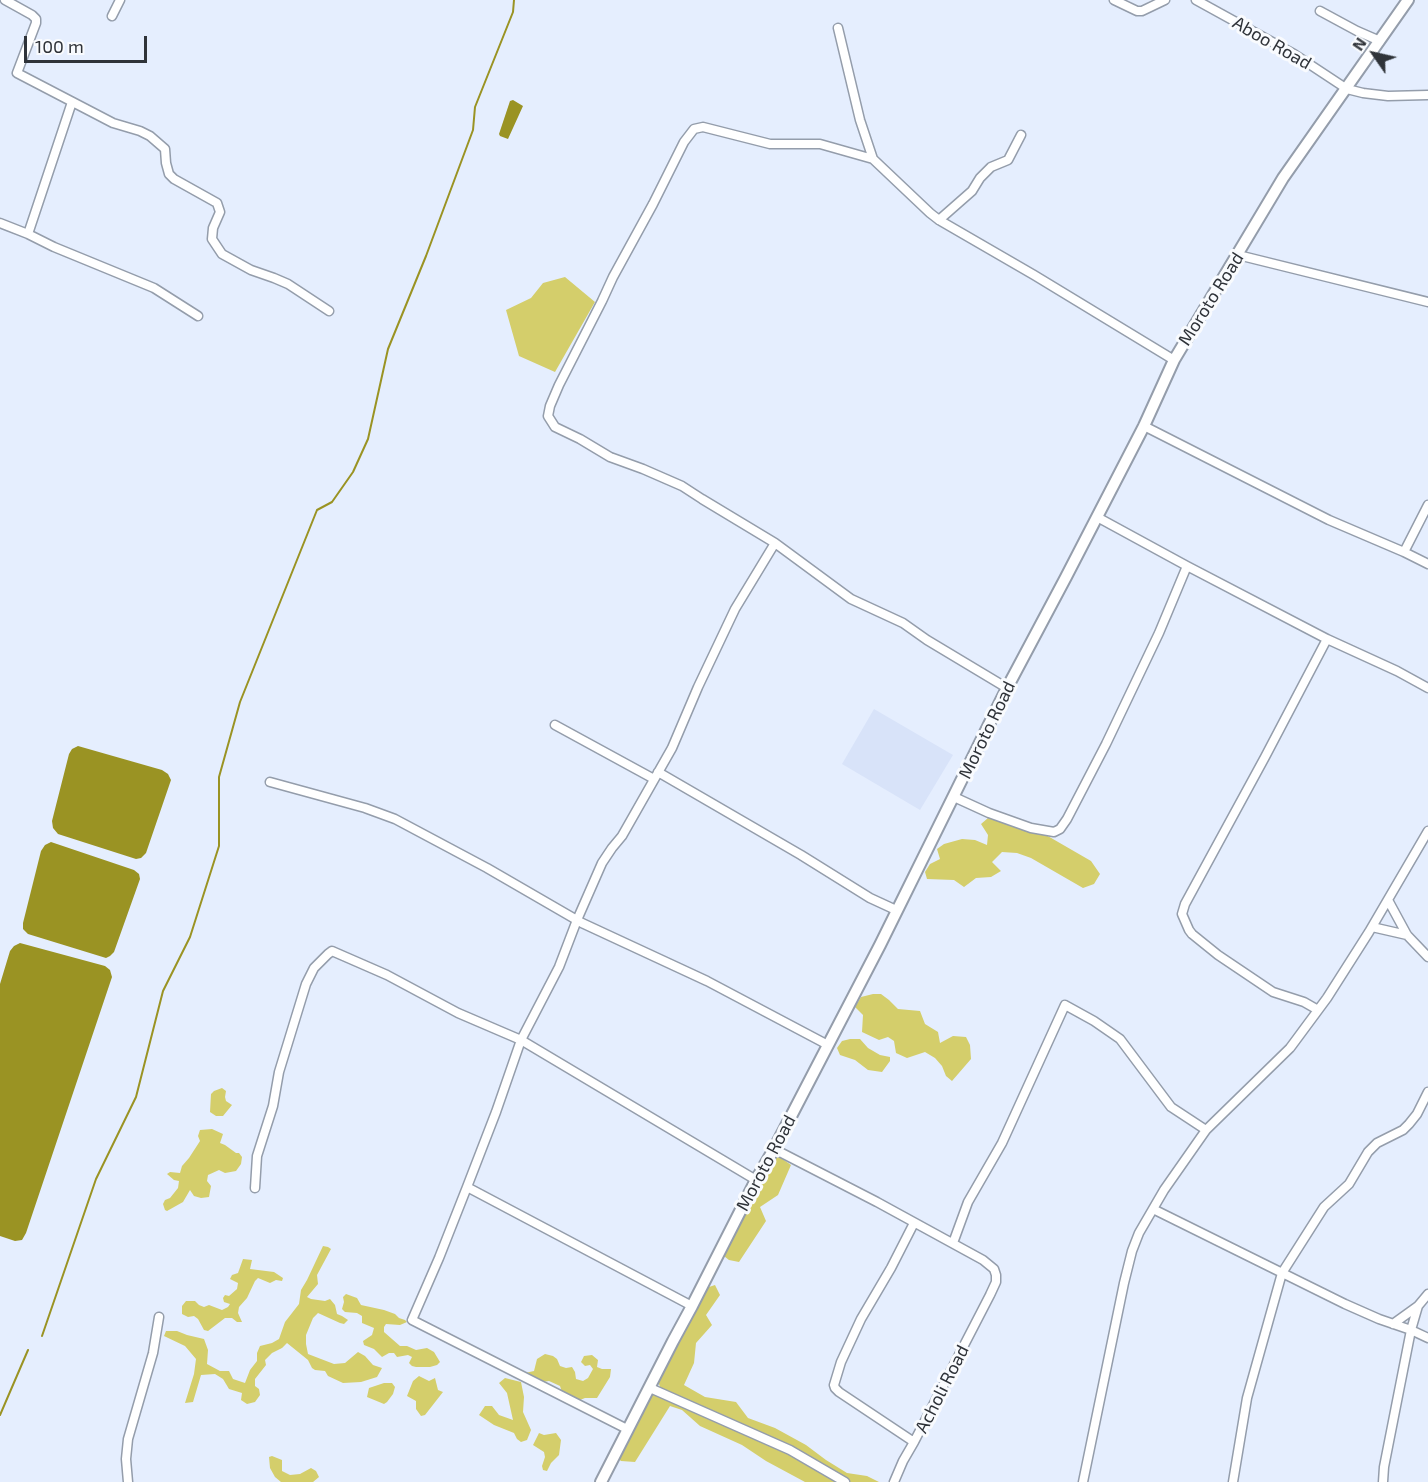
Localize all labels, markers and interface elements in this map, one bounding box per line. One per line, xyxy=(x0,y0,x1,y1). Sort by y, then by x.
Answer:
street label: Aboo Road xyxy=(1229,12,1315,74)
scale bar xyxy=(27,24,150,62)
north arrow xyxy=(1344,24,1404,84)
text: N xyxy=(1348,34,1370,54)
text: 100 m xyxy=(35,35,84,57)
street label: Moroto Road xyxy=(1174,248,1248,350)
street label: Moroto Road xyxy=(954,678,1020,782)
street label: Moroto Road xyxy=(732,1111,800,1215)
street label: Acholi Road xyxy=(911,1341,973,1437)

